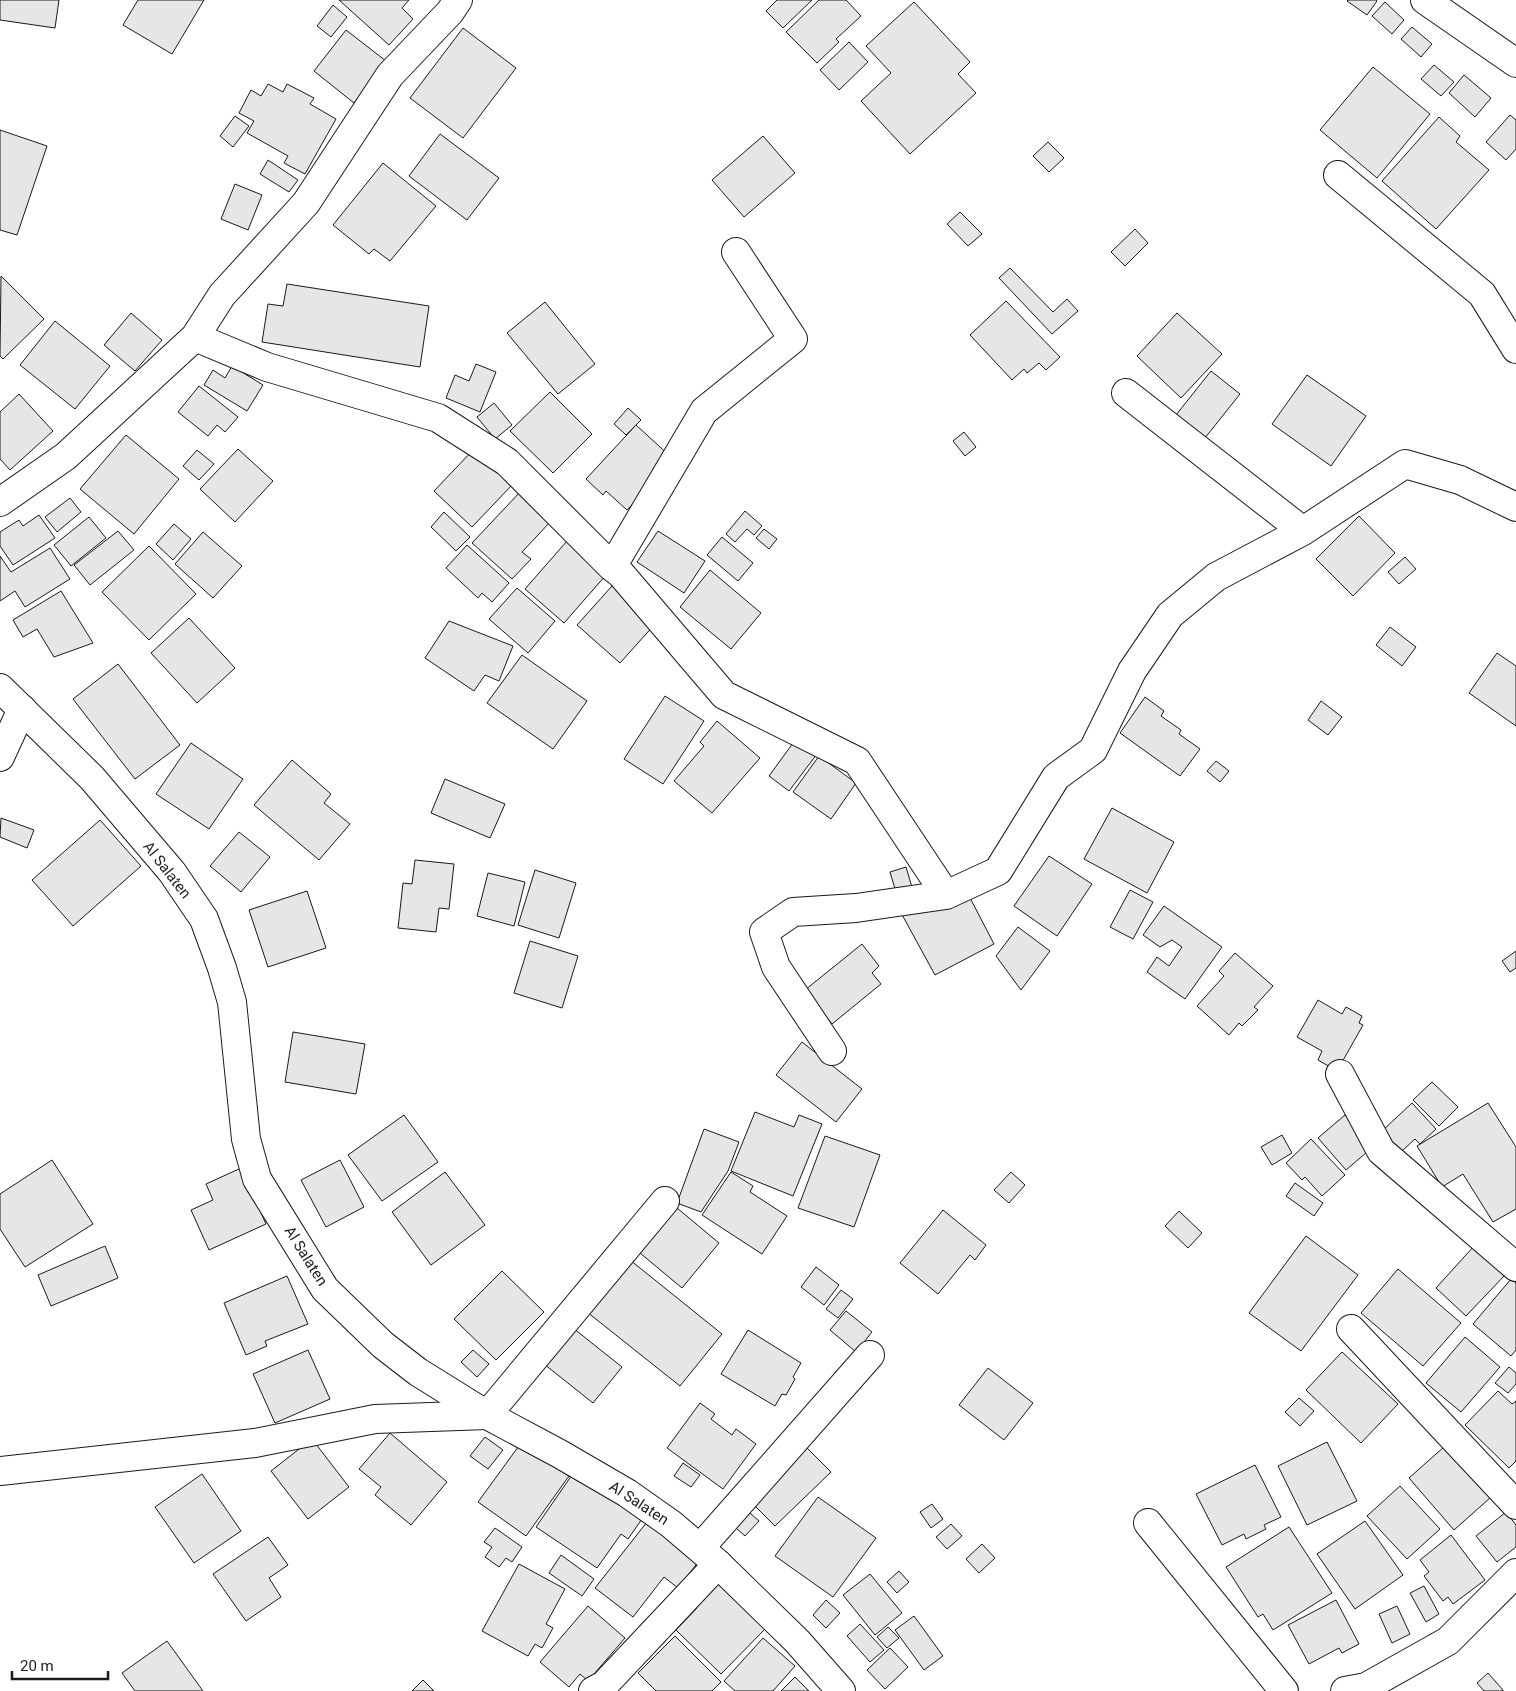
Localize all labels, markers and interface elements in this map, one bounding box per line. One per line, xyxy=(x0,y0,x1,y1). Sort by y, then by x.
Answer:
street label: Al Salaten xyxy=(139,838,195,902)
street label: Al Salaten xyxy=(281,1223,331,1289)
street label: Al Salaten xyxy=(606,1477,672,1529)
scale bar xyxy=(12,1648,109,1680)
text: 20 m xyxy=(20,1657,54,1675)

